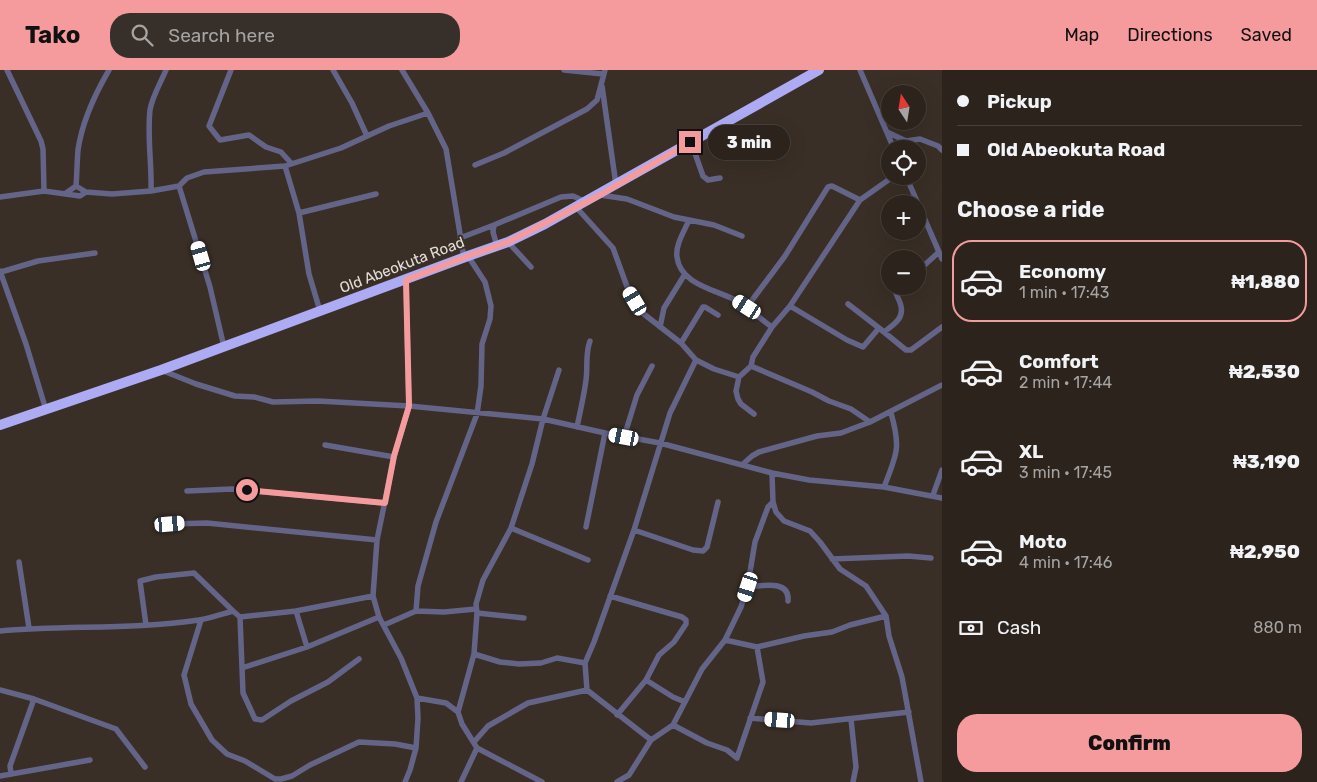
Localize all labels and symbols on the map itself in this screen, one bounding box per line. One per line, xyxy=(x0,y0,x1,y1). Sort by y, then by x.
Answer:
north arrow xyxy=(881,85,926,130)
callout: 3 min xyxy=(708,124,790,160)
route end xyxy=(679,131,701,153)
street label: Old Abeokuta Road xyxy=(337,233,467,297)
car xyxy=(189,240,212,272)
car xyxy=(620,284,649,318)
car xyxy=(730,293,763,321)
car xyxy=(607,427,640,447)
route start xyxy=(236,479,258,501)
car xyxy=(154,515,185,533)
car xyxy=(736,570,759,604)
car xyxy=(764,711,795,729)

